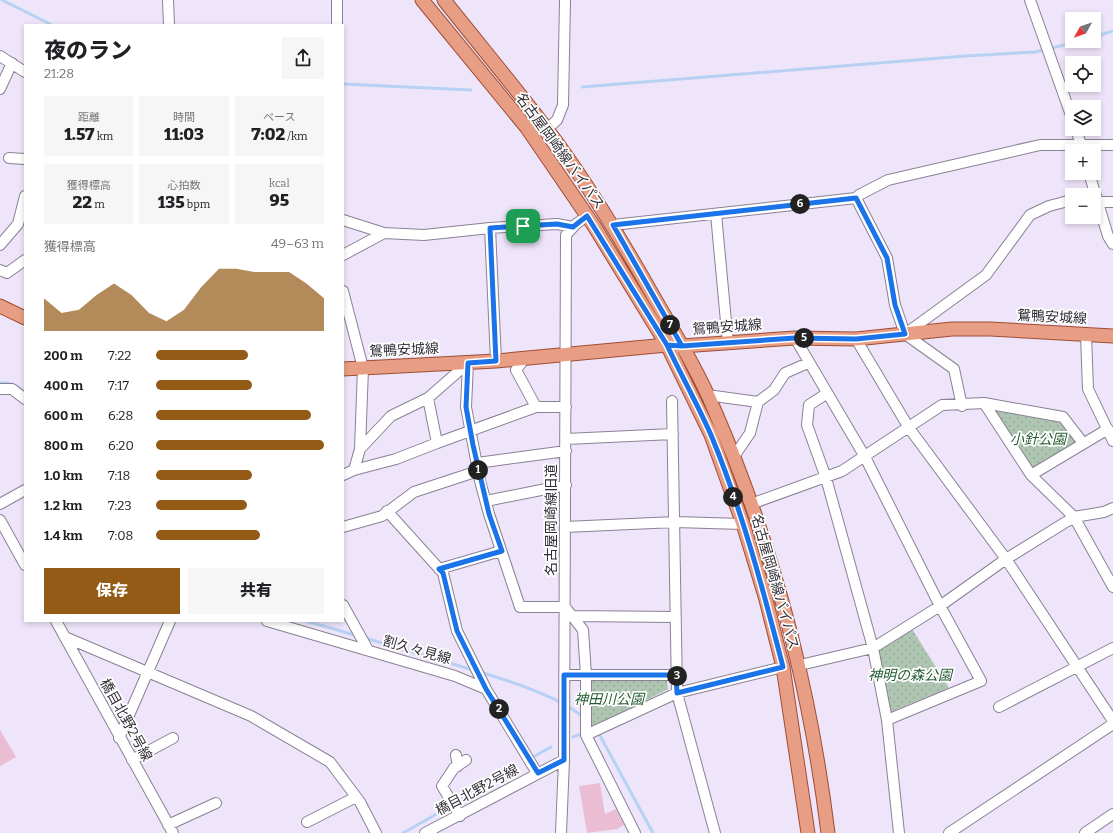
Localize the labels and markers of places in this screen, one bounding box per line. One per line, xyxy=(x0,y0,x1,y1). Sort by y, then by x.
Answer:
pin: 6 xyxy=(790,194,810,214)
pin xyxy=(506,209,540,243)
pin: 7 xyxy=(660,315,680,335)
pin: 5 xyxy=(794,328,814,348)
pin: 1 xyxy=(468,460,488,480)
pin: 4 xyxy=(723,487,743,507)
pin: 3 xyxy=(667,666,687,686)
pin: 2 xyxy=(489,699,509,719)

